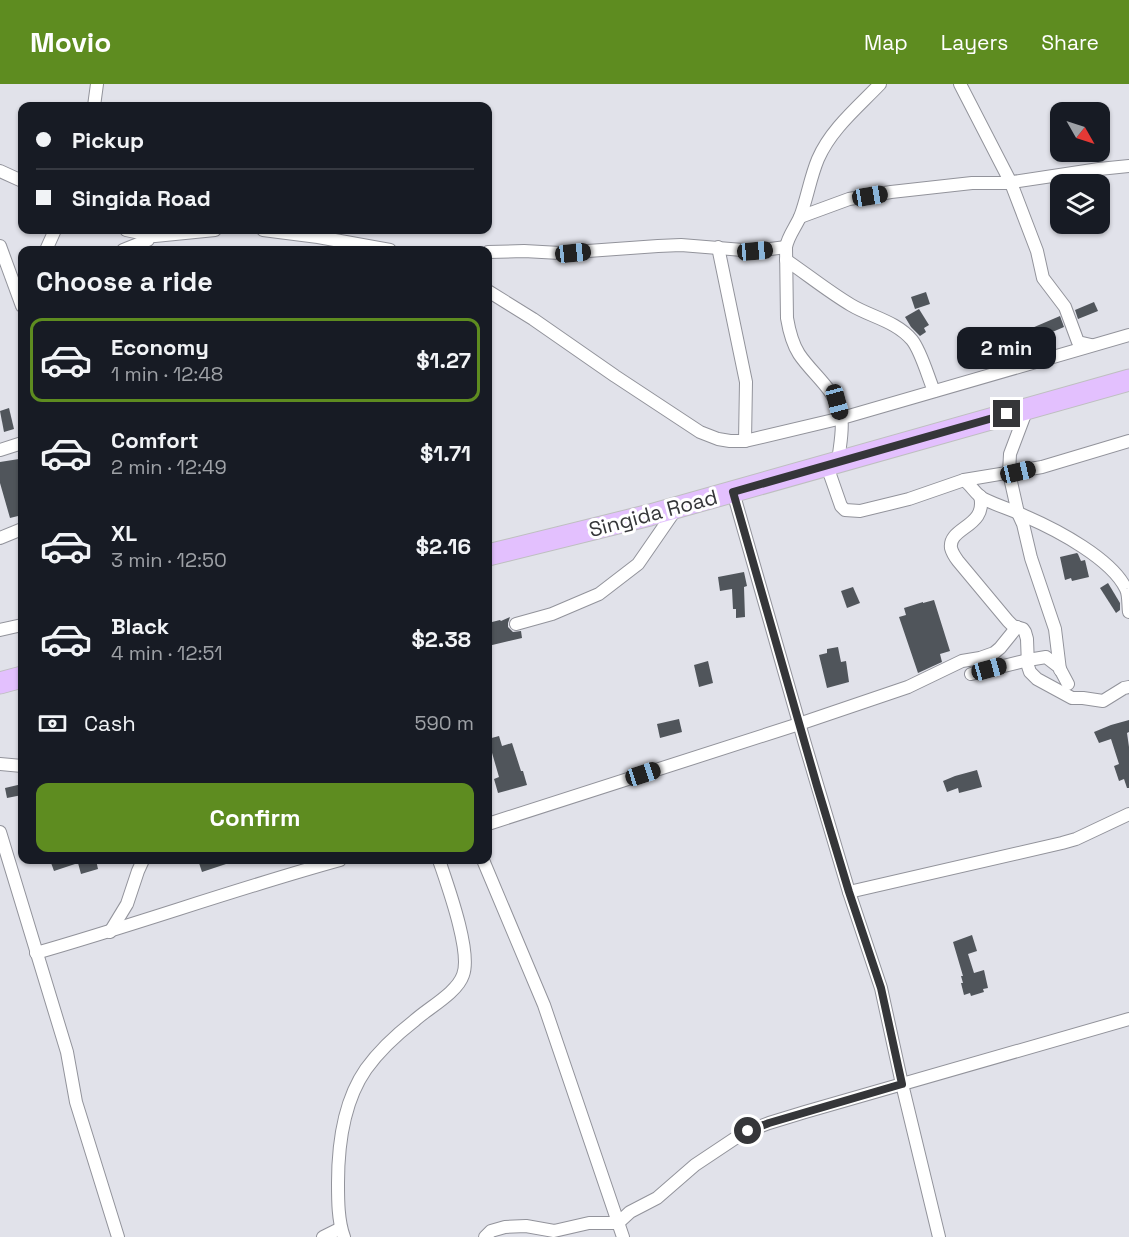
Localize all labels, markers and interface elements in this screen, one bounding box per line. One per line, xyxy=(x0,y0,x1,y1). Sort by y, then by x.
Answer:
text: Movio xyxy=(30,24,111,60)
text: Map xyxy=(864,29,908,56)
text: Layers xyxy=(941,29,1008,56)
text: Share xyxy=(1041,29,1099,56)
north arrow xyxy=(1050,102,1110,162)
map controls xyxy=(1050,102,1110,234)
text: Pickup xyxy=(72,126,144,154)
button: layers xyxy=(1050,174,1110,234)
text: Singida Road xyxy=(72,184,211,212)
car xyxy=(851,184,889,208)
car xyxy=(736,240,774,262)
car xyxy=(554,242,592,264)
text: Choose a ride xyxy=(36,264,213,299)
callout: 2 min xyxy=(958,327,1056,369)
icon: car xyxy=(39,333,93,387)
text: Economy xyxy=(111,333,209,361)
text: 2 min xyxy=(981,335,1032,361)
text: $1.27 xyxy=(416,346,471,374)
text: 1 min · 12:48 xyxy=(111,361,223,387)
car xyxy=(824,382,850,422)
route end xyxy=(993,400,1020,427)
icon: car xyxy=(39,426,93,480)
text: Comfort xyxy=(111,426,199,454)
text: $1.71 xyxy=(420,439,471,467)
text: 2 min · 12:49 xyxy=(111,454,227,480)
car xyxy=(998,459,1038,485)
street label: Singida Road xyxy=(586,483,720,543)
icon: car xyxy=(39,519,93,573)
text: XL xyxy=(111,519,137,547)
text: $2.16 xyxy=(416,532,471,560)
text: 3 min · 12:50 xyxy=(111,547,227,573)
icon: car xyxy=(39,612,93,666)
text: Black xyxy=(111,612,169,640)
text: $2.38 xyxy=(411,625,471,653)
text: 4 min · 12:51 xyxy=(111,640,223,666)
car xyxy=(969,656,1009,682)
icon: cash xyxy=(36,707,69,740)
text: Cash xyxy=(84,709,136,737)
text: 590 m xyxy=(415,710,474,736)
car xyxy=(623,760,663,788)
button: Confirm xyxy=(36,783,474,852)
route start xyxy=(734,1117,761,1144)

